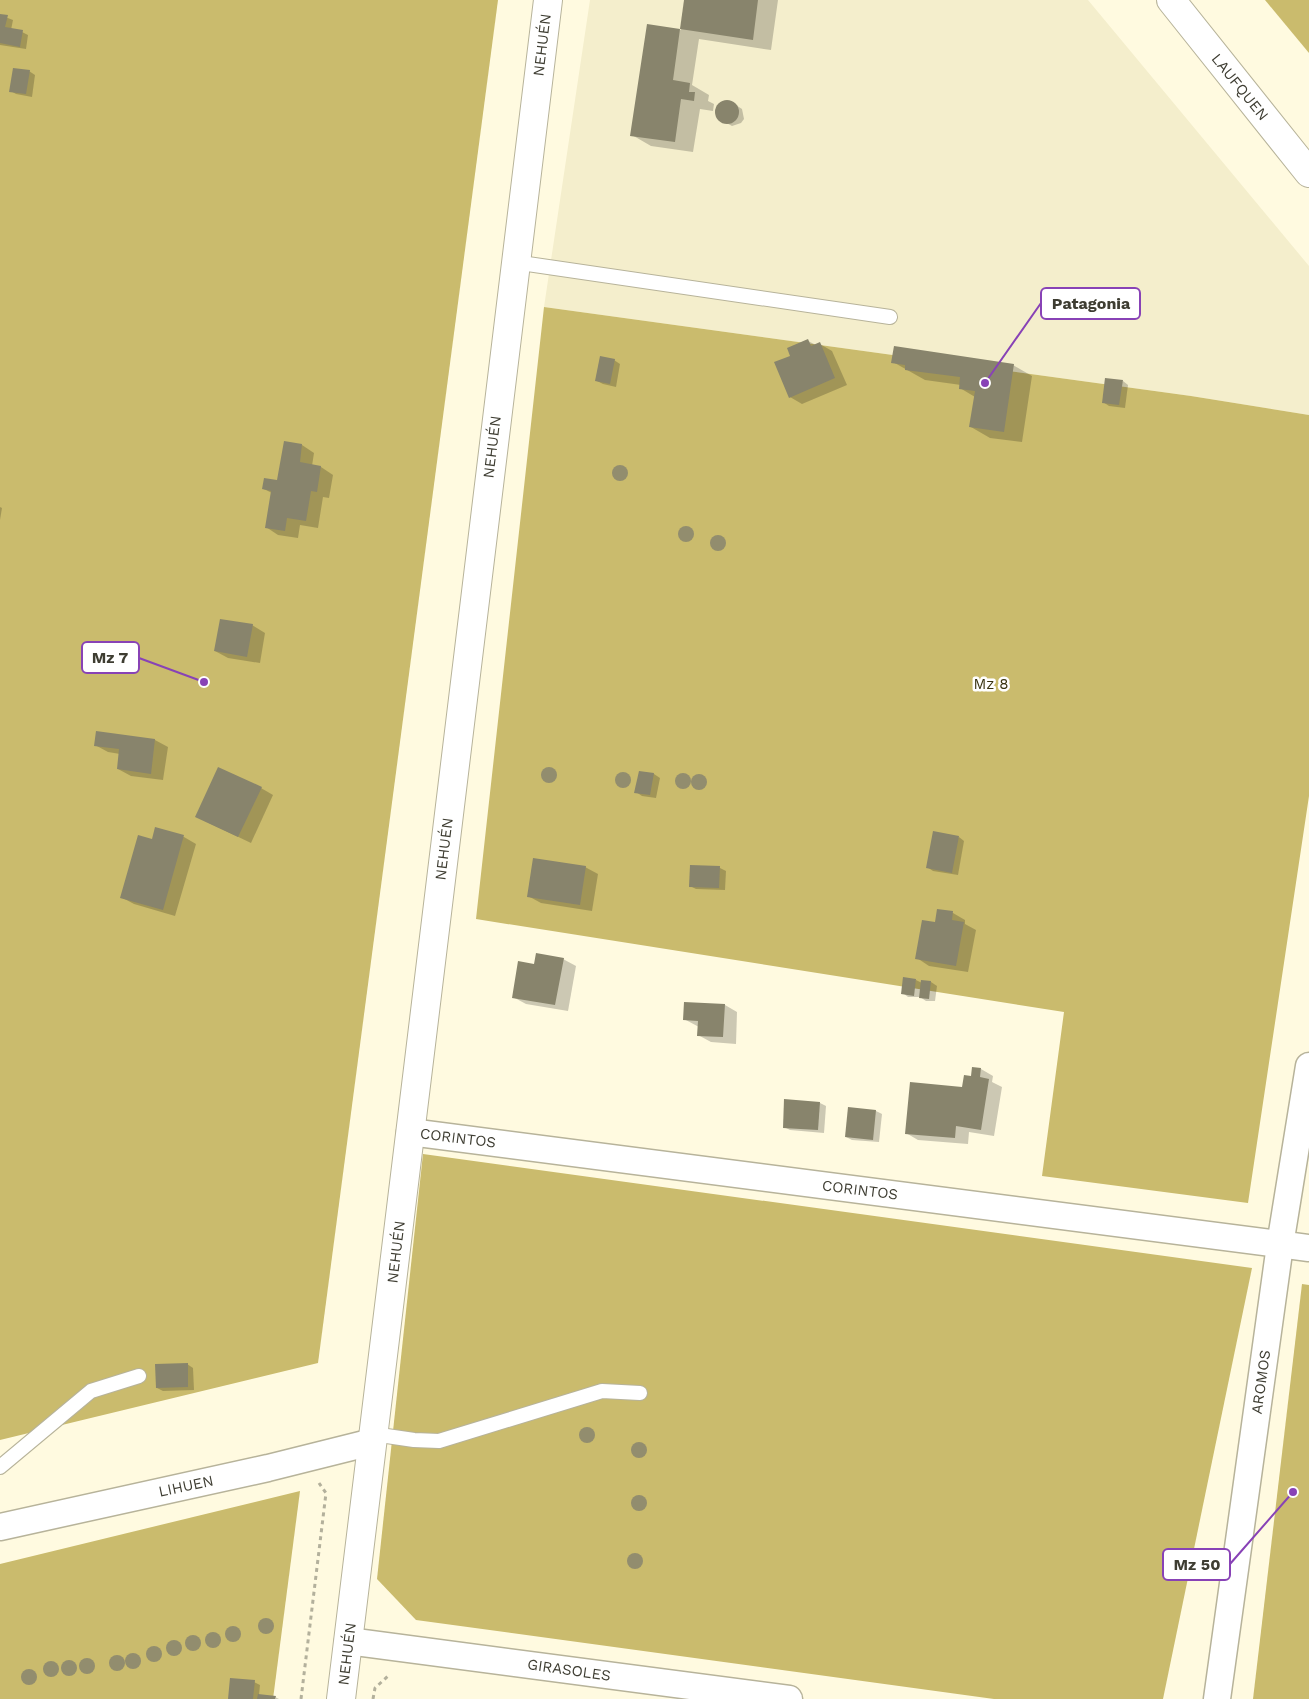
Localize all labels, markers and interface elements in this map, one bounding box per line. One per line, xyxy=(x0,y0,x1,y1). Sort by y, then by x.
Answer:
street label: NEHUÉN xyxy=(529,13,555,77)
street label: LAUFQUEN xyxy=(1208,50,1272,124)
callout: Patagonia xyxy=(1041,288,1140,319)
text: Patagonia xyxy=(1052,294,1131,313)
street label: NEHUÉN xyxy=(479,415,505,479)
callout: Mz 7 xyxy=(82,642,139,673)
text: Mz 7 xyxy=(92,648,129,667)
park label: Mz 8 xyxy=(973,675,1009,693)
street label: NEHUÉN xyxy=(431,817,457,881)
street label: CORINTOS xyxy=(419,1124,497,1152)
street label: CORINTOS xyxy=(821,1176,899,1204)
street label: NEHUÉN xyxy=(383,1220,409,1284)
street label: AROMOS xyxy=(1248,1349,1274,1415)
street label: LIHUEN xyxy=(157,1471,215,1501)
callout: Mz 50 xyxy=(1163,1549,1230,1580)
text: Mz 50 xyxy=(1174,1555,1220,1574)
street label: NEHUÉN xyxy=(334,1622,360,1686)
street label: GIRASOLES xyxy=(526,1655,612,1685)

